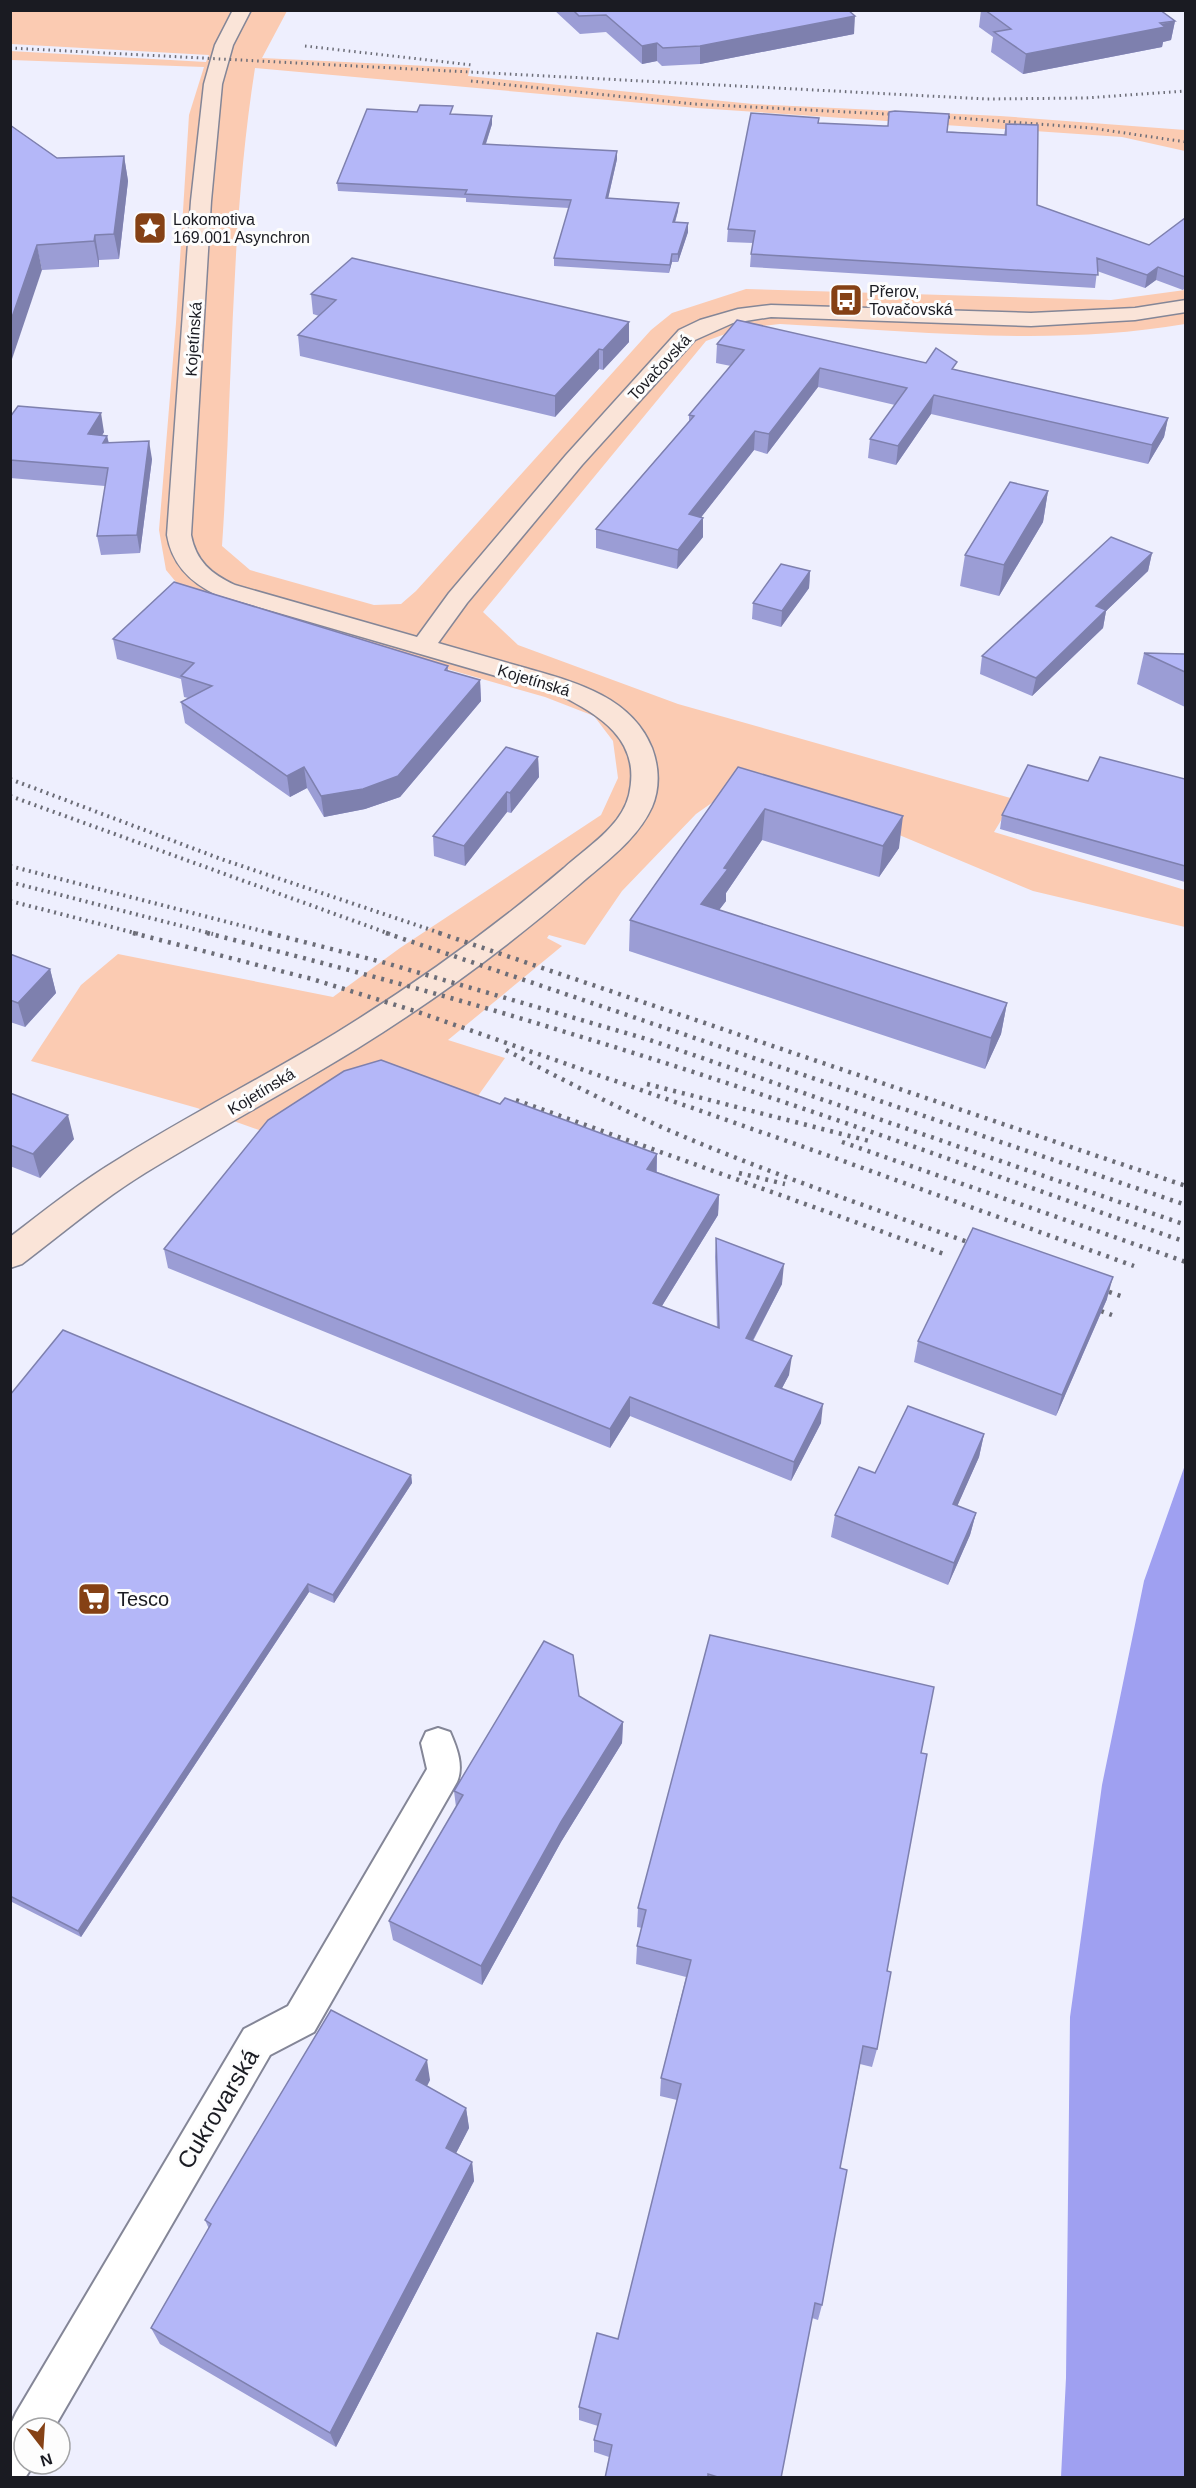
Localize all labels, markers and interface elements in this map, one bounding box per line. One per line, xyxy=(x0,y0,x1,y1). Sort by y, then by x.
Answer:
place icon: Lokomotiva 169.001 Asynchron xyxy=(132,210,168,246)
place label: Lokomotiva 169.001 Asynchron xyxy=(173,211,310,246)
bus stop icon: Přerov, Tovačovská xyxy=(828,282,864,318)
place label: Přerov, Tovačovská xyxy=(869,283,953,318)
street label: Kojetínská xyxy=(182,301,205,377)
street label: Tovačovská xyxy=(625,331,694,404)
street label: Kojetínská xyxy=(496,661,572,700)
street label: Kojetínská xyxy=(225,1065,298,1118)
supermarket icon: Tesco xyxy=(76,1581,112,1617)
place label: Tesco xyxy=(117,1588,169,1610)
street label: Cukrovarská xyxy=(171,2044,264,2173)
north arrow xyxy=(12,2416,72,2476)
text: N xyxy=(38,2450,54,2470)

